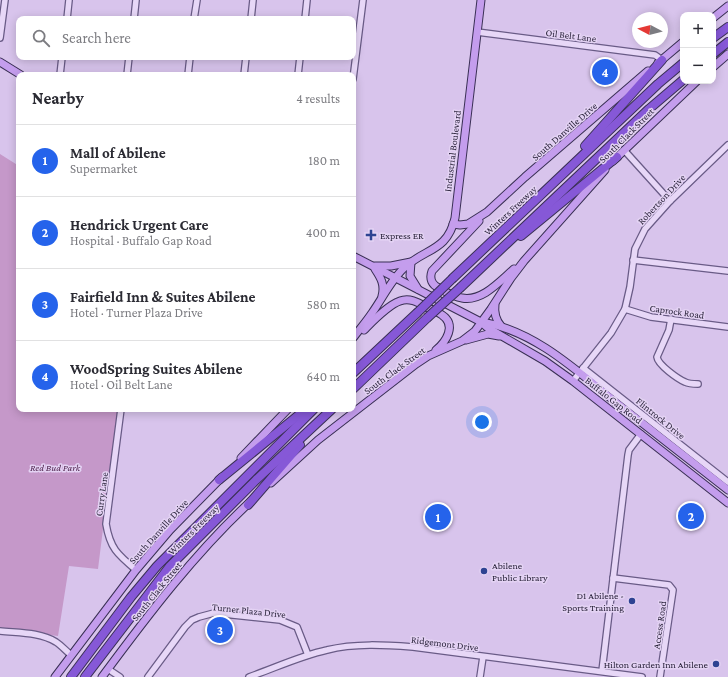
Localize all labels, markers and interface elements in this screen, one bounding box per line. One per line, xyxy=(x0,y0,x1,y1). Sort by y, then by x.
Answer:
north arrow xyxy=(632,12,668,48)
map controls xyxy=(680,12,716,84)
button: + xyxy=(680,12,716,48)
search box xyxy=(16,16,356,60)
icon: search xyxy=(30,27,52,49)
street label: Oil Belt Lane xyxy=(545,27,597,44)
text: Search here xyxy=(62,30,131,46)
button: − xyxy=(680,48,716,84)
pin: 4 xyxy=(592,57,618,87)
text: Nearby xyxy=(32,89,84,108)
text: 4 results xyxy=(296,91,340,106)
street label: South Danville Drive xyxy=(530,100,600,163)
street label: South Clack Street xyxy=(597,105,656,165)
street label: Industrial Boulevard xyxy=(442,109,463,192)
text: Mall of Abilene xyxy=(70,145,166,161)
text: 1 xyxy=(43,153,47,168)
text: 180 m xyxy=(308,153,340,168)
text: Supermarket xyxy=(70,161,137,176)
street label: Robertson Drive xyxy=(635,172,688,227)
street label: Winters Freeway xyxy=(482,183,539,237)
text: Hendrick Urgent Care xyxy=(70,217,208,233)
text: 2 xyxy=(42,225,48,240)
text: 400 m xyxy=(306,225,340,240)
marker: Express ER xyxy=(365,229,377,241)
place label: Express ER xyxy=(380,230,424,241)
text: Hospital · Buffalo Gap Road xyxy=(70,233,212,248)
text: Fairfield Inn & Suites Abilene xyxy=(70,289,256,305)
text: 3 xyxy=(42,297,48,312)
text: 580 m xyxy=(307,297,340,312)
street label: Caprock Road xyxy=(649,302,706,321)
text: Hotel · Turner Plaza Drive xyxy=(70,305,203,320)
street label: South Clack Street xyxy=(362,344,428,396)
text: WoodSpring Suites Abilene xyxy=(70,361,242,377)
text: 4 xyxy=(41,369,49,384)
text: 640 m xyxy=(307,369,340,384)
street label: Buffalo Gap Road xyxy=(583,375,645,426)
text: Hotel · Oil Belt Lane xyxy=(70,377,172,392)
street label: Flintrock Drive xyxy=(634,395,688,442)
your location xyxy=(472,412,492,432)
park label: Red Bud Park xyxy=(30,462,81,473)
street label: Curry Lane xyxy=(93,471,110,517)
street label: South Danville Drive xyxy=(127,496,191,566)
street label: Winters Freeway xyxy=(166,501,221,557)
pin: 2 xyxy=(678,501,704,531)
pin: 1 xyxy=(425,502,451,532)
street label: South Clack Street xyxy=(129,559,184,623)
place label: Abilene Public Library xyxy=(492,560,548,583)
marker: Abilene Public Library xyxy=(479,566,489,576)
place label: D1 Abilene - Sports Training xyxy=(562,590,624,613)
marker: D1 Abilene - Sports Training xyxy=(627,596,637,606)
street label: Access Road xyxy=(651,600,668,650)
street label: Turner Plaza Drive xyxy=(211,601,287,620)
pin: 3 xyxy=(207,615,233,645)
street label: Ridgemont Drive xyxy=(411,634,480,653)
place label: Hilton Garden Inn Abilene xyxy=(604,659,709,670)
marker: Hilton Garden Inn Abilene xyxy=(711,659,721,669)

